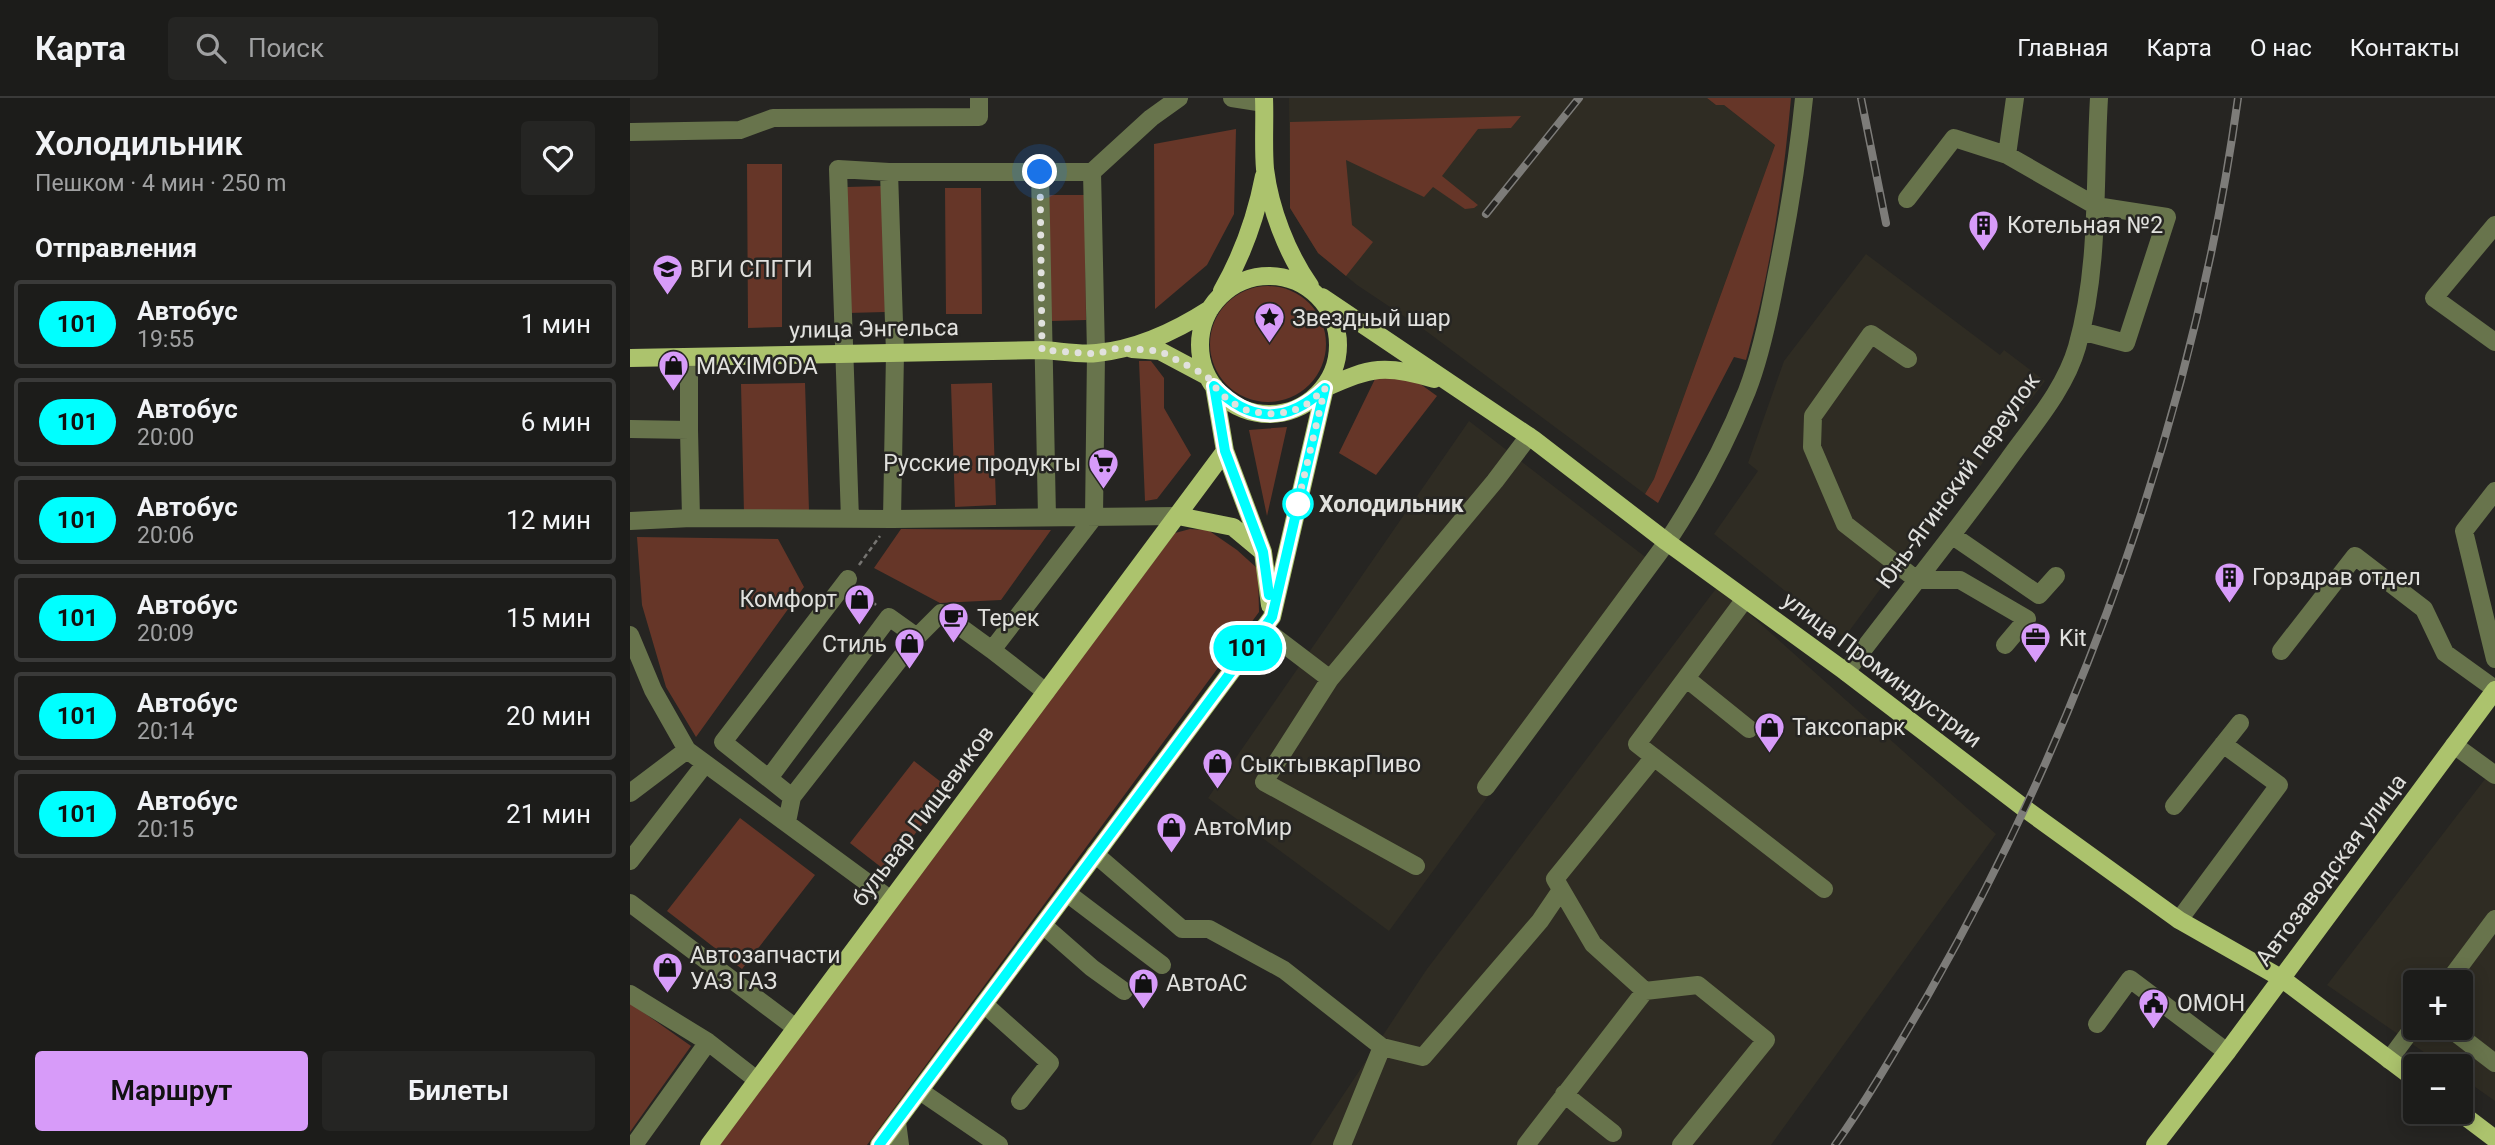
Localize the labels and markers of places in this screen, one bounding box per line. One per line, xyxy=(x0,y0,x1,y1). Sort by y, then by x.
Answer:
building icon: Котельная №2 xyxy=(1967,208,2001,252)
place label: Котельная №2 xyxy=(2007,212,2163,239)
school or university icon: ВГИ СПГГИ xyxy=(650,252,684,296)
place label: ВГИ СПГГИ xyxy=(690,256,813,283)
place icon: Звездный шар xyxy=(1252,301,1286,345)
place label: Звездный шар xyxy=(1292,305,1451,332)
shop icon: MAXIMODA xyxy=(656,349,690,393)
place label: MAXIMODA xyxy=(696,353,818,380)
supermarket icon: Русские продукты xyxy=(1087,446,1121,490)
place label: Русские продукты xyxy=(883,450,1081,477)
marker: Холодильник xyxy=(1283,489,1313,519)
place label: Холодильник xyxy=(1319,491,1464,518)
building icon: Горздрав отдел xyxy=(2212,560,2246,604)
place label: Горздрав отдел xyxy=(2252,564,2421,591)
shop icon: Комфорт xyxy=(843,582,877,626)
place label: Комфорт xyxy=(739,586,837,613)
cafe icon: Терек xyxy=(937,601,971,645)
place label: Терек xyxy=(977,605,1040,632)
office icon: Kit xyxy=(2019,621,2053,665)
place label: Kit xyxy=(2059,625,2087,652)
shop icon: Стиль xyxy=(893,627,927,671)
place label: Стиль xyxy=(822,631,887,658)
shop icon: Таксопарк xyxy=(1752,710,1786,754)
place label: Таксопарк xyxy=(1792,714,1906,741)
shop icon: СыктывкарПиво xyxy=(1200,747,1234,791)
place label: СыктывкарПиво xyxy=(1240,751,1421,778)
shop icon: АвтоМир xyxy=(1154,810,1188,854)
place label: АвтоМир xyxy=(1194,814,1292,841)
place label: Автозапчасти УАЗ ГАЗ xyxy=(690,942,841,995)
shop icon: Автозапчасти УАЗ ГАЗ xyxy=(650,951,684,995)
shop icon: АвтоАС xyxy=(1126,966,1160,1010)
place label: АвтоАС xyxy=(1166,970,1248,997)
public building icon: ОМОН xyxy=(2137,986,2171,1030)
place label: ОМОН xyxy=(2177,990,2245,1017)

